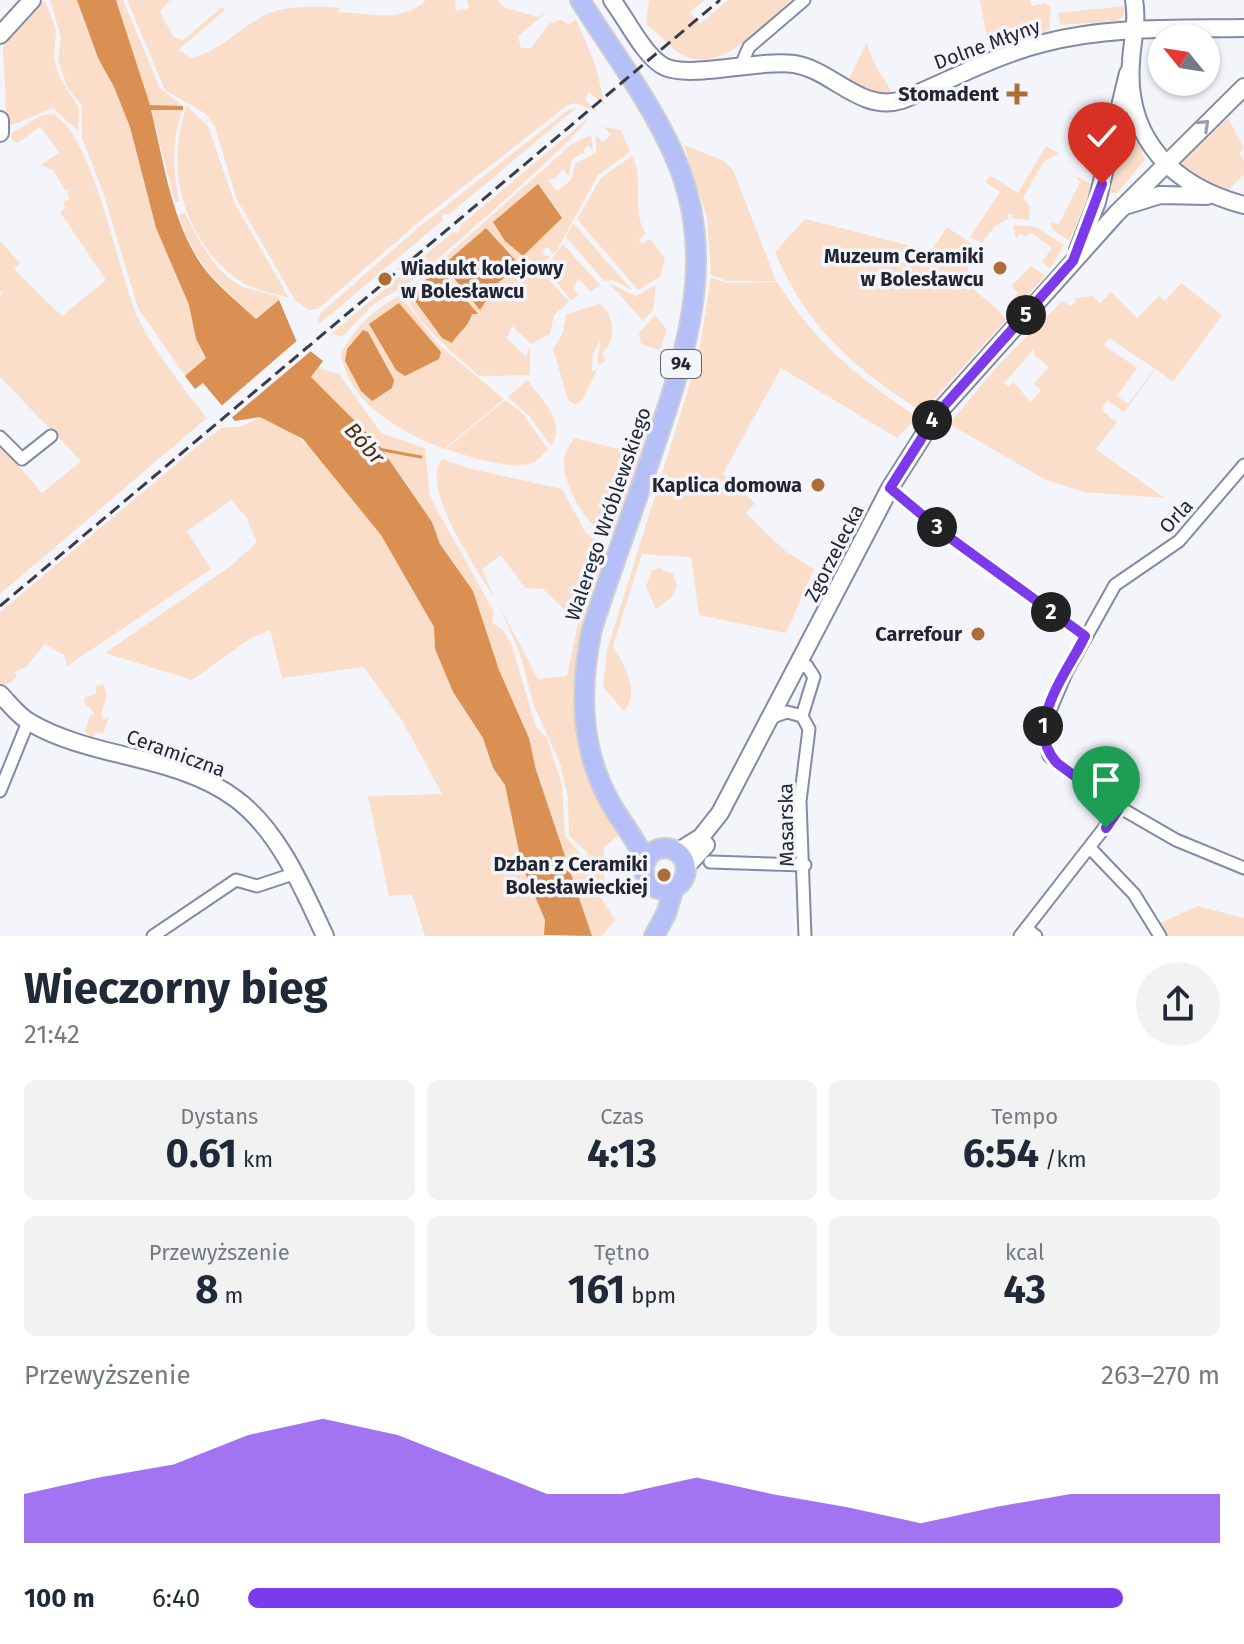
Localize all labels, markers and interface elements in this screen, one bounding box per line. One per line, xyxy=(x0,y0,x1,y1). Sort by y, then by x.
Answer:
street label: Dolne Młyny xyxy=(931,14,1044,74)
north arrow xyxy=(1148,24,1220,96)
map controls xyxy=(1148,24,1220,96)
place label: Stomadent xyxy=(898,82,999,106)
marker: Stomadent xyxy=(1006,83,1028,105)
pin xyxy=(1068,102,1136,184)
icon: check xyxy=(1080,114,1124,158)
one-way arrow xyxy=(1195,119,1209,134)
place label: Muzeum Ceramiki w Bolesławcu xyxy=(824,244,984,291)
place label: Wiadukt kolejowy w Bolesławcu xyxy=(401,256,564,303)
marker: Muzeum Ceramiki w Bolesławcu xyxy=(991,259,1009,277)
marker: Wiadukt kolejowy w Bolesławcu xyxy=(376,270,394,288)
pin: 5 xyxy=(1006,295,1046,335)
text: 5 xyxy=(1020,301,1032,328)
road number: 94 xyxy=(661,350,701,378)
pin: 4 xyxy=(912,400,952,440)
street label: Walerego Wróblewskiego xyxy=(560,404,656,624)
text: 4 xyxy=(926,406,938,433)
water label: Bóbr xyxy=(339,417,391,470)
place label: Kaplica domowa xyxy=(652,473,802,497)
marker: Kaplica domowa xyxy=(809,476,827,494)
street label: Orla xyxy=(1154,494,1198,538)
street label: Zgorzelecka xyxy=(799,500,869,606)
pin: 3 xyxy=(917,507,957,547)
text: 3 xyxy=(931,513,943,540)
pin: 2 xyxy=(1031,592,1071,632)
text: 2 xyxy=(1045,598,1057,625)
place label: Carrefour xyxy=(875,622,963,646)
marker: Carrefour xyxy=(969,625,987,643)
pin: 1 xyxy=(1023,706,1063,746)
text: 1 xyxy=(1038,712,1048,739)
street label: Ceramiczna xyxy=(123,724,229,782)
pin xyxy=(1072,746,1140,828)
icon: arrive xyxy=(1084,758,1128,802)
street label: Masarska xyxy=(773,783,799,867)
place label: Dzban z Ceramiki Bolesławieckiej xyxy=(493,852,648,899)
marker: Dzban z Ceramiki Bolesławieckiej xyxy=(655,866,673,884)
text: Wieczorny bieg xyxy=(24,962,328,1015)
button: share xyxy=(1136,962,1220,1046)
text: 21:42 xyxy=(24,1019,80,1050)
text: Dystans xyxy=(180,1103,258,1130)
text: Czas xyxy=(600,1103,644,1130)
text: Tempo xyxy=(991,1103,1058,1130)
text: 0.61 xyxy=(166,1130,237,1178)
text: 4:13 xyxy=(587,1130,657,1178)
text: 6:54 xyxy=(963,1130,1039,1178)
text: km xyxy=(237,1146,273,1173)
text: /km xyxy=(1039,1146,1087,1173)
text: Przewyższenie xyxy=(149,1239,290,1266)
text: Tętno xyxy=(594,1239,650,1266)
text: kcal xyxy=(1005,1239,1044,1266)
text: 8 xyxy=(195,1266,219,1314)
text: 161 xyxy=(568,1266,625,1314)
text: 43 xyxy=(1003,1266,1046,1314)
text: m xyxy=(219,1282,243,1309)
text: bpm xyxy=(625,1282,676,1309)
text: Przewyższenie xyxy=(24,1360,191,1391)
text: 263–270 m xyxy=(1101,1360,1220,1391)
text: 100 m xyxy=(24,1583,95,1614)
text: 6:40 xyxy=(152,1583,200,1614)

